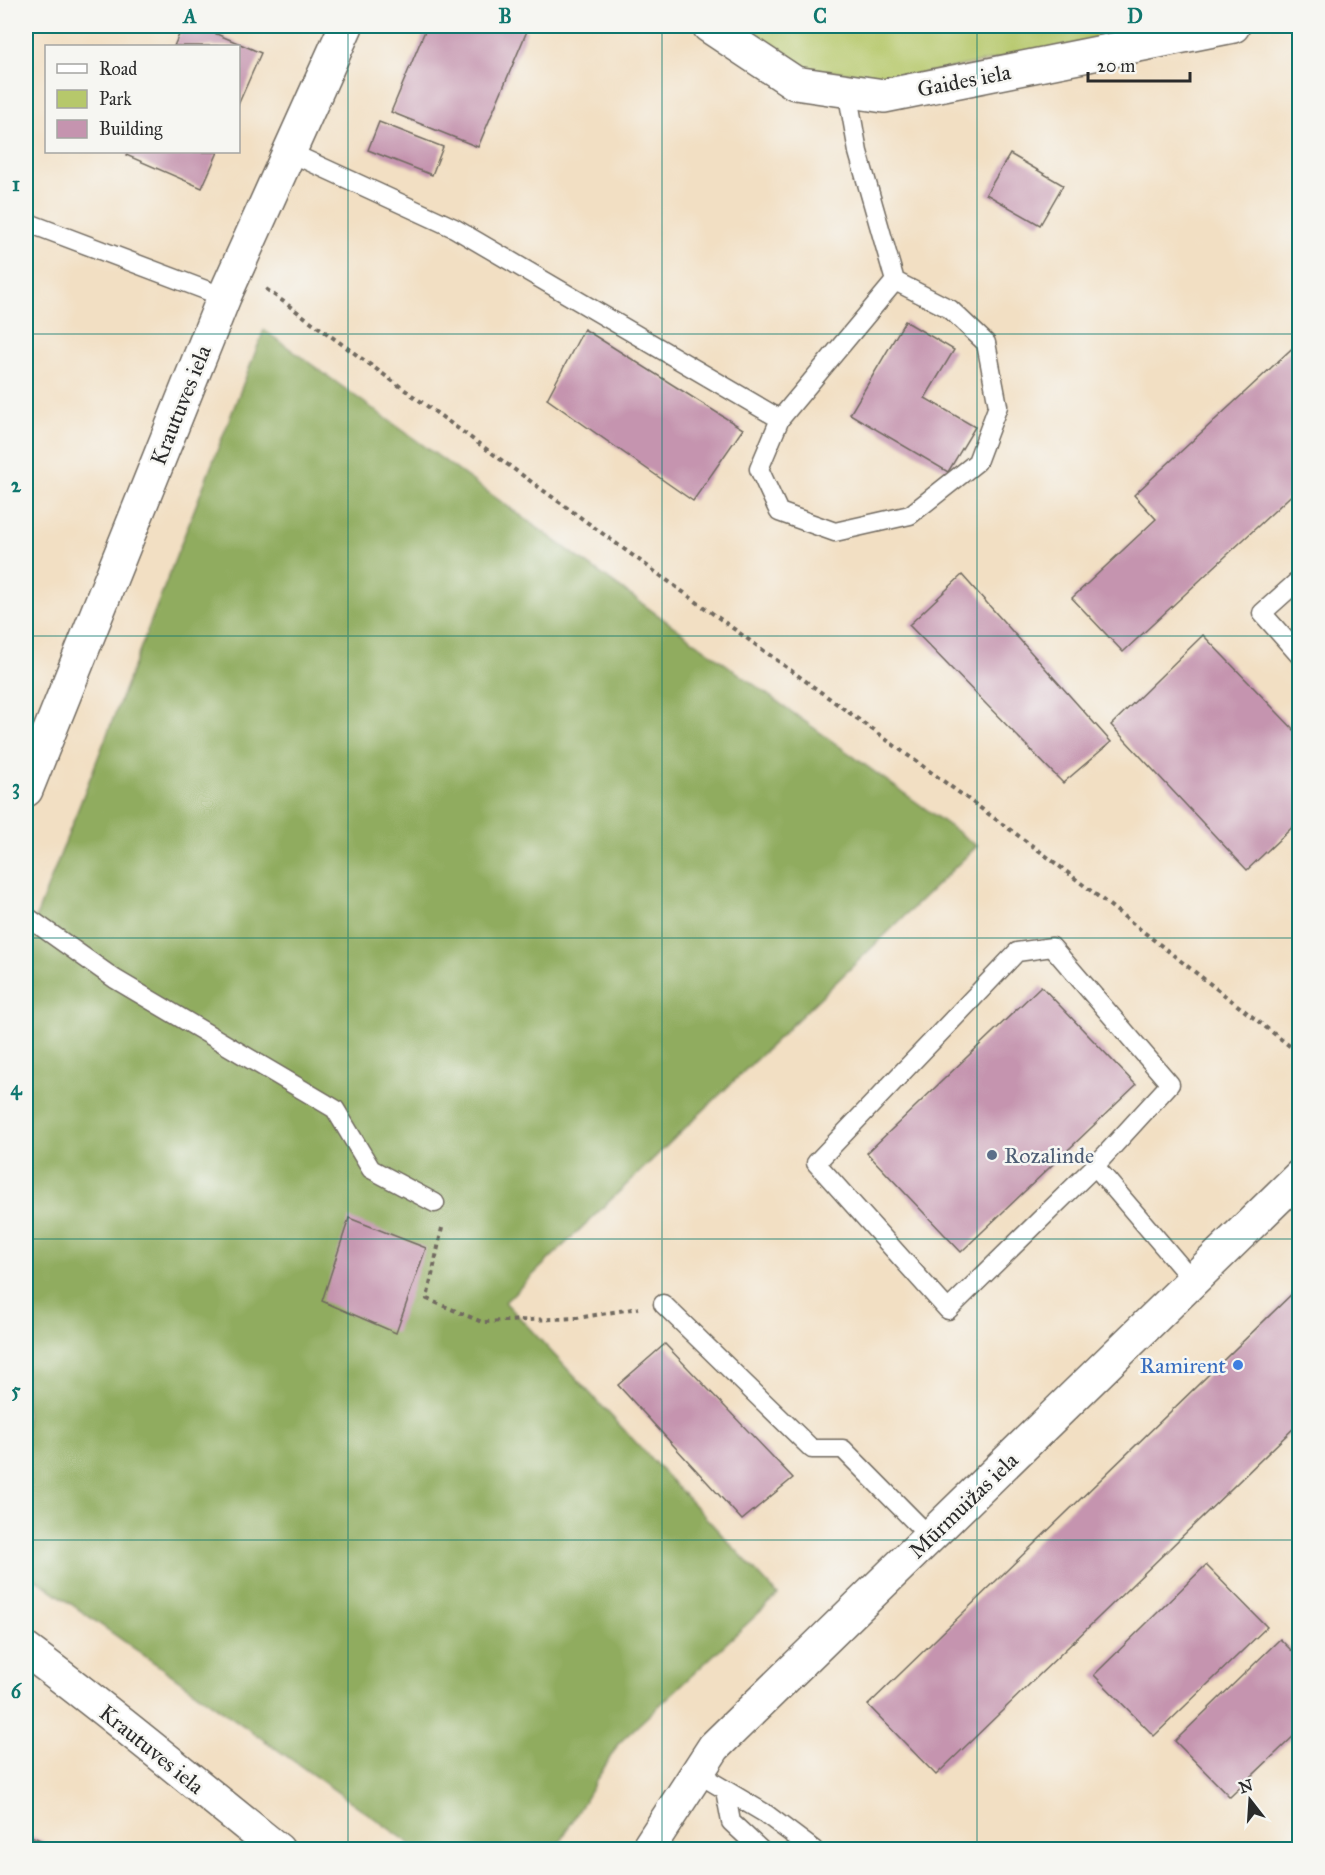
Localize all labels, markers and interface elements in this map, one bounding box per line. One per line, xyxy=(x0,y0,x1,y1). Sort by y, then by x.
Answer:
text: A xyxy=(181,4,197,28)
text: B xyxy=(498,4,512,28)
text: C xyxy=(813,4,827,28)
text: D xyxy=(1127,4,1143,28)
legend xyxy=(45,45,240,153)
scale bar xyxy=(1088,45,1190,83)
text: 20 m xyxy=(1097,55,1135,77)
text: Road xyxy=(99,58,137,80)
street label: Gaides iela xyxy=(915,58,1014,103)
text: Park xyxy=(99,88,132,110)
text: Building xyxy=(99,118,163,141)
text: 1 xyxy=(12,172,20,196)
street label: Krautuves iela xyxy=(144,341,217,469)
text: 2 xyxy=(11,473,22,497)
text: 3 xyxy=(12,775,20,800)
text: 4 xyxy=(10,1076,22,1101)
place label: Rozalinde xyxy=(1004,1142,1094,1169)
marker: Rozalinde xyxy=(985,1148,999,1162)
place label: Ramirent xyxy=(1140,1352,1226,1379)
marker: Ramirent xyxy=(1231,1358,1245,1372)
text: 5 xyxy=(11,1378,21,1402)
street label: Mūrmuižas iela xyxy=(903,1446,1024,1564)
text: 6 xyxy=(11,1679,23,1703)
street label: Krautuves iela xyxy=(94,1699,210,1800)
north arrow xyxy=(1220,1770,1280,1830)
text: N xyxy=(1236,1775,1255,1797)

